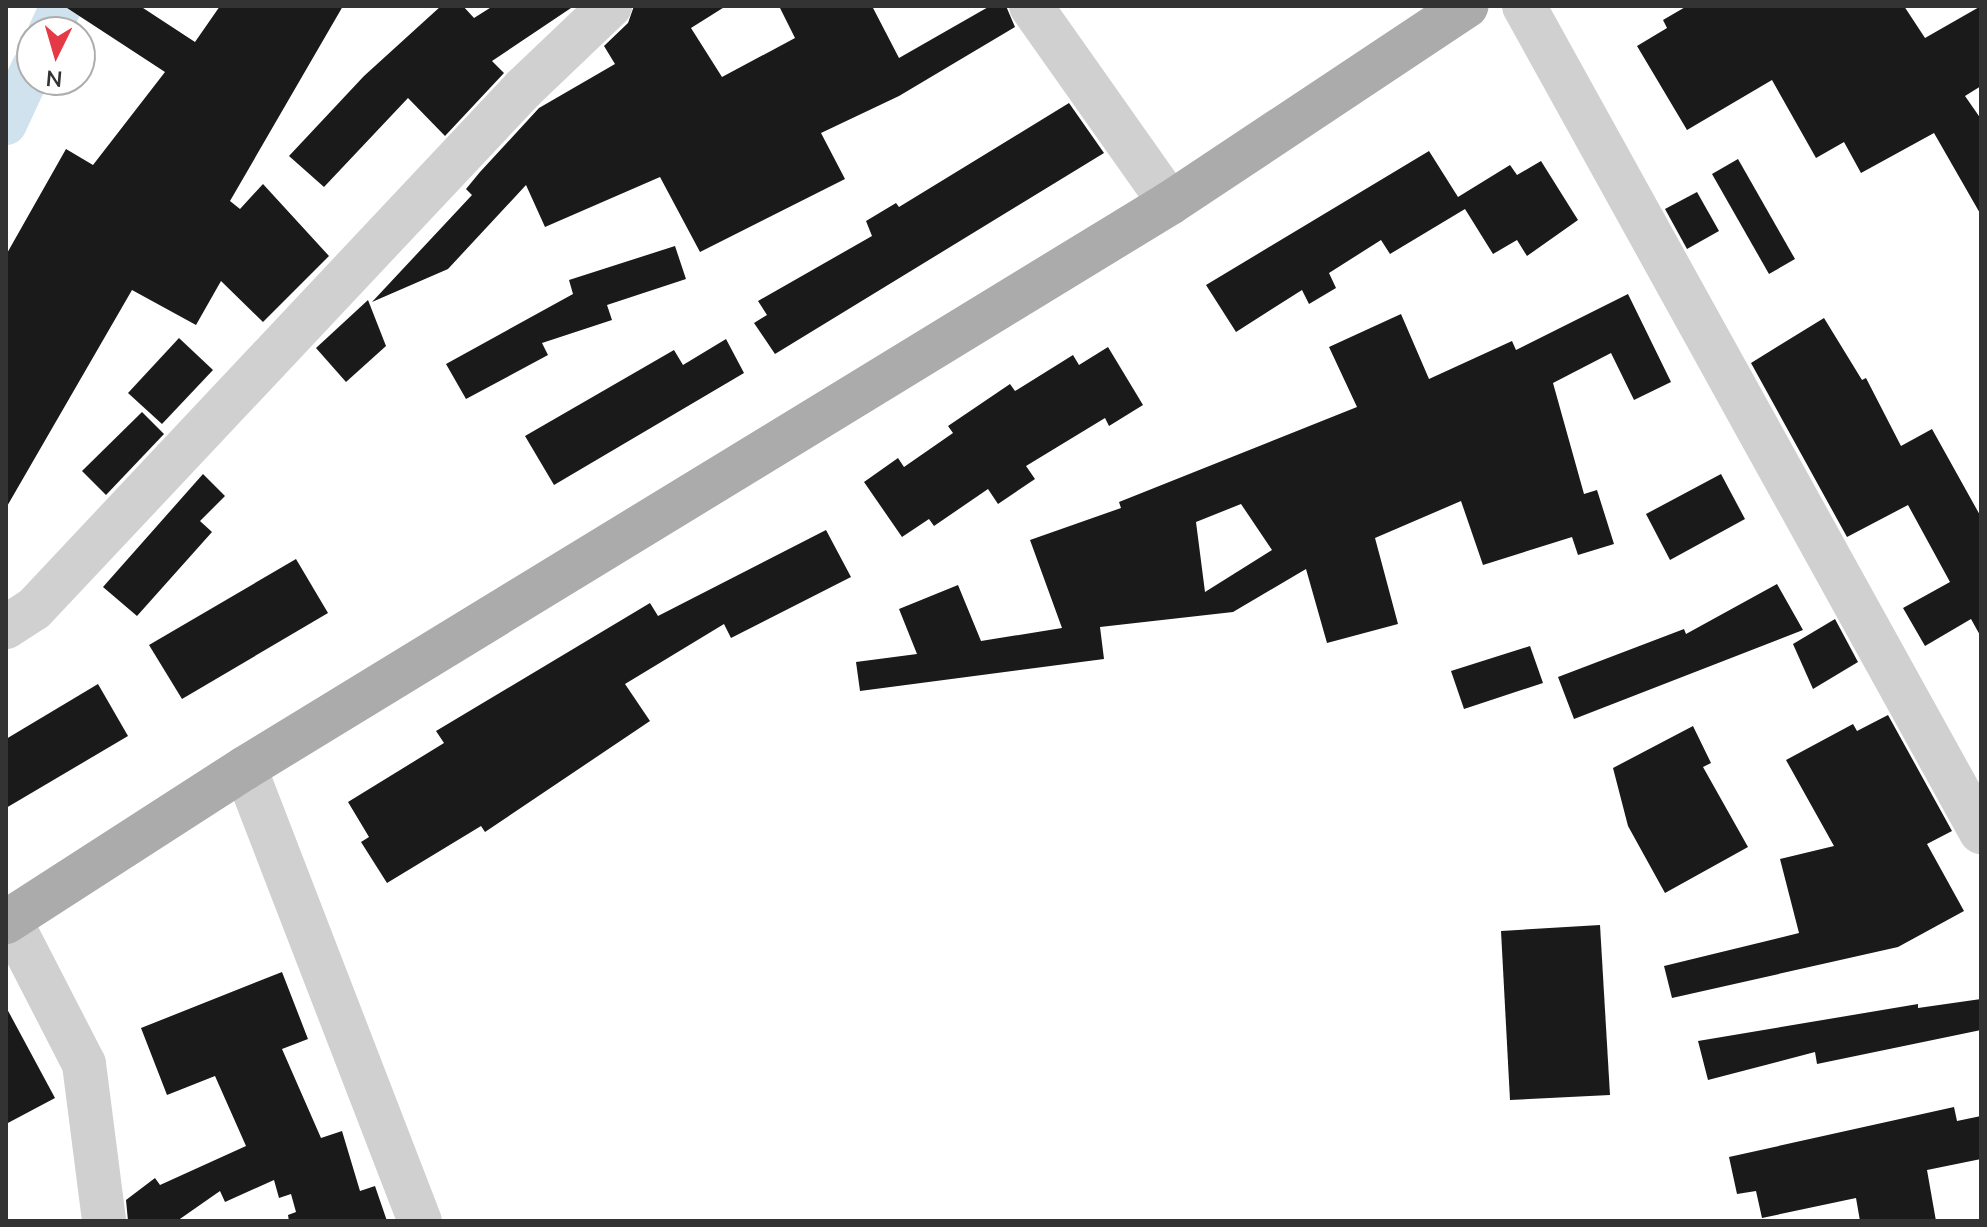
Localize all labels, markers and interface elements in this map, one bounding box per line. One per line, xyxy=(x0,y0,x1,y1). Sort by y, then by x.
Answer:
north arrow xyxy=(16,16,96,96)
text: N xyxy=(45,62,64,94)

